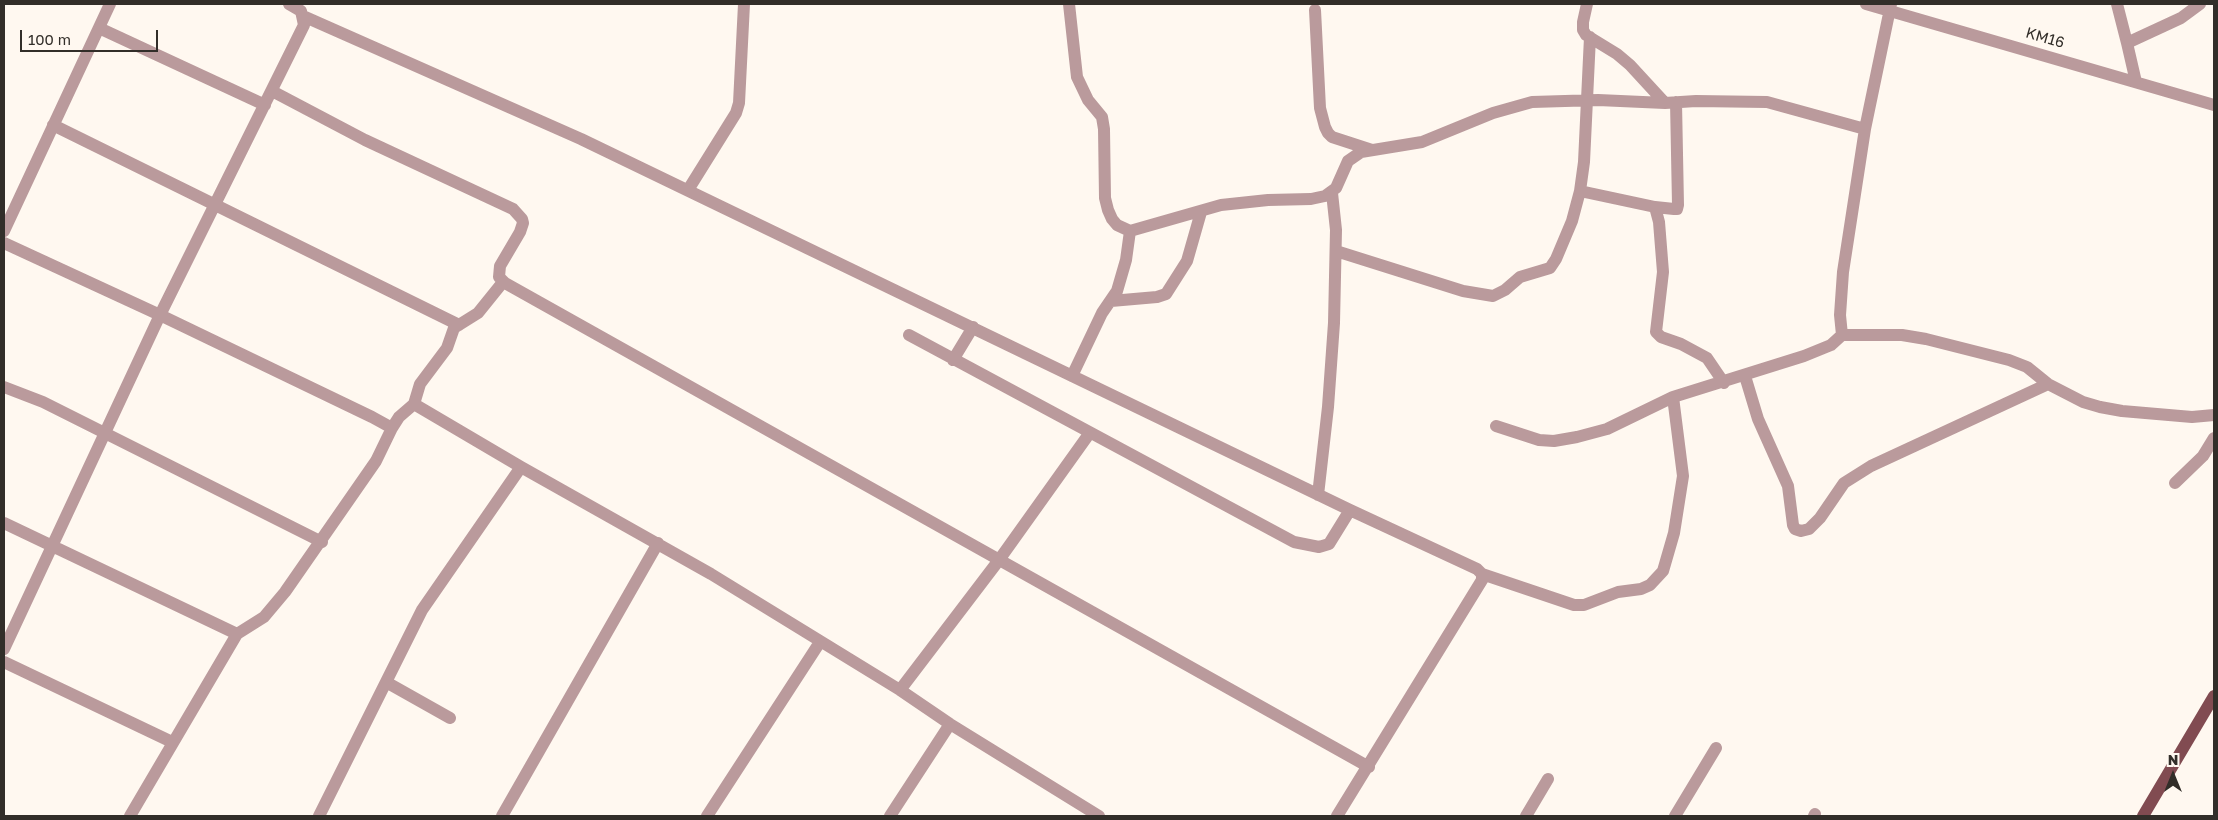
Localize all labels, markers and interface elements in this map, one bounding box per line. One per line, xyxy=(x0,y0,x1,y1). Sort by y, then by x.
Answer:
scale bar xyxy=(22,20,160,52)
street label: KM16 xyxy=(2023,24,2067,52)
text: 100 m xyxy=(28,30,71,48)
north arrow xyxy=(2148,750,2198,800)
text: N xyxy=(2168,751,2178,768)

